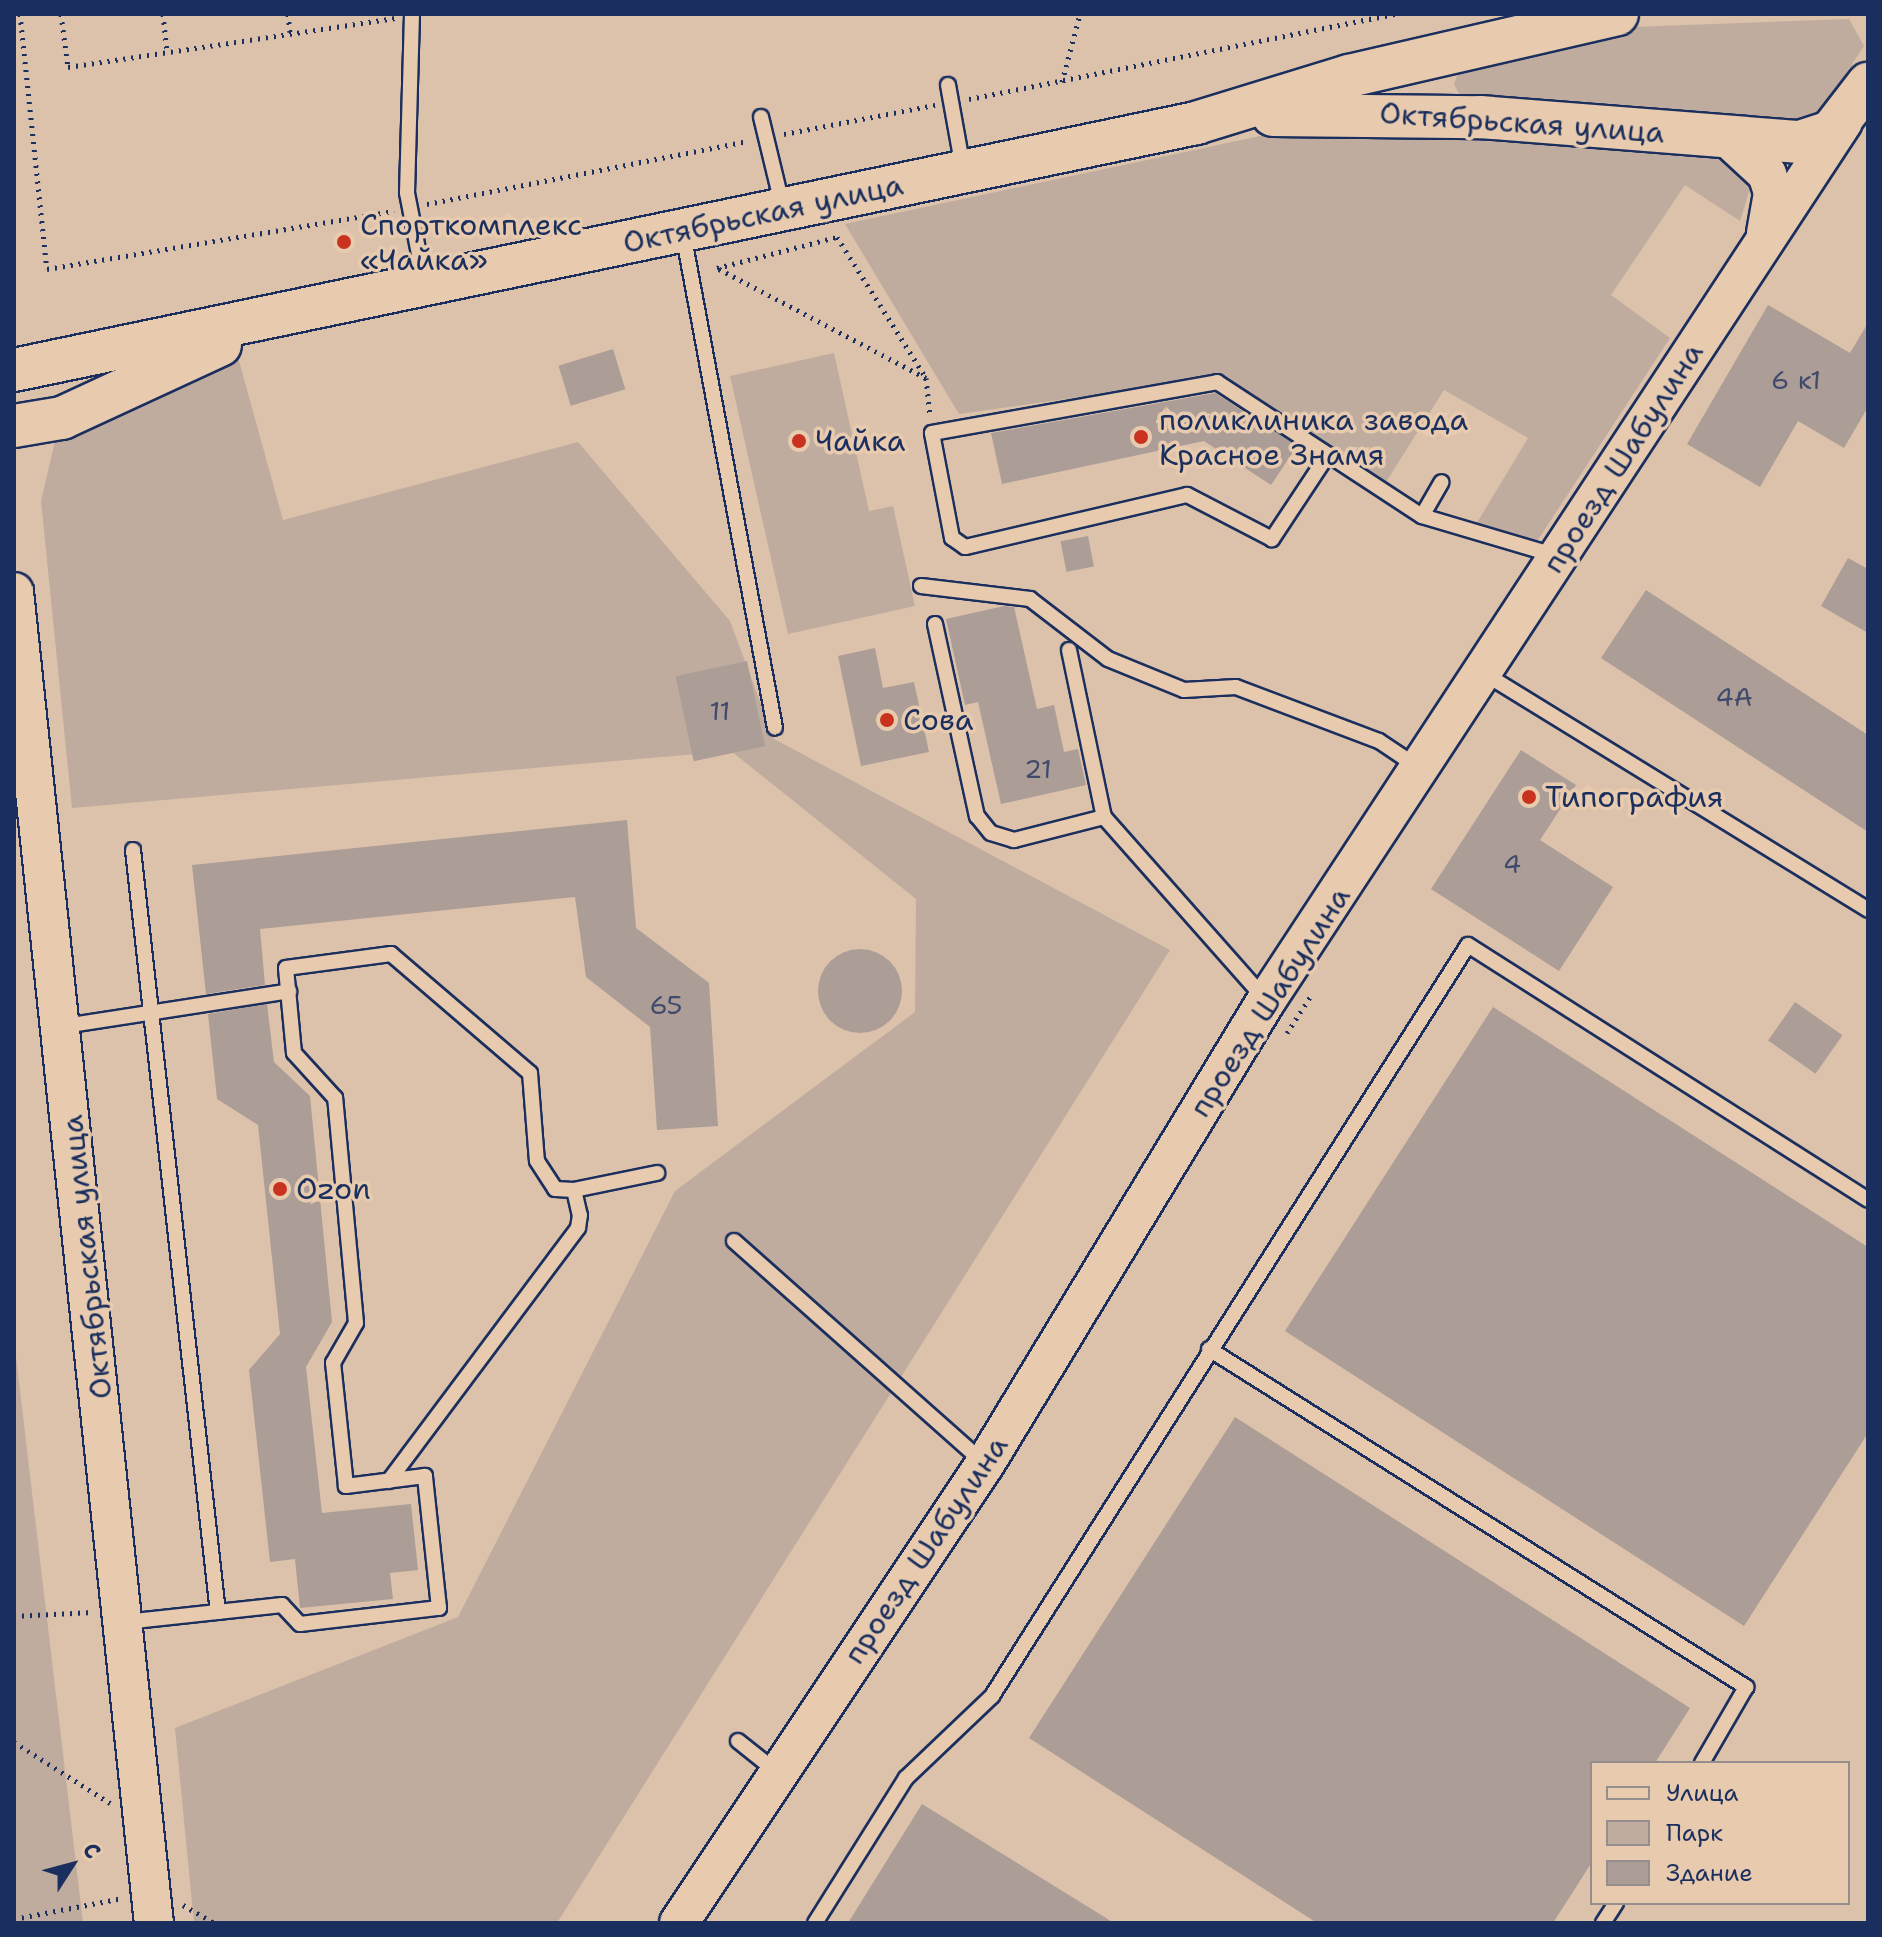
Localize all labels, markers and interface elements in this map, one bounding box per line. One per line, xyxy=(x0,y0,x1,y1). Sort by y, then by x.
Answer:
street label: Октябрьская улица xyxy=(1378,95,1666,151)
street label: Октябрьская улица xyxy=(620,167,906,261)
place label: Спорткомплекс «Чайка» xyxy=(360,207,582,278)
marker: Спорткомплекс «Чайка» xyxy=(335,233,353,251)
street label: проезд Шабулина xyxy=(1535,336,1711,580)
house number: 6 к1 xyxy=(1771,364,1821,396)
place label: поликлиника завода Красное Знамя xyxy=(1159,402,1468,472)
place label: Чайка xyxy=(815,423,905,459)
marker: поликлиника завода Красное Знамя xyxy=(1130,426,1152,448)
marker: Чайка xyxy=(790,432,808,450)
house number: 4А xyxy=(1715,681,1753,713)
house number: 11 xyxy=(710,695,730,727)
place label: Сова xyxy=(903,702,973,738)
marker: Сова xyxy=(878,711,896,729)
house number: 21 xyxy=(1024,753,1052,785)
place label: Типография xyxy=(1545,779,1723,815)
marker: Типография xyxy=(1520,788,1538,806)
house number: 4 xyxy=(1503,848,1521,880)
street label: проезд Шабулина xyxy=(1182,880,1358,1124)
house number: 65 xyxy=(649,989,683,1021)
street label: Октябрьская улица xyxy=(54,1113,120,1401)
place label: Ozon xyxy=(296,1171,371,1207)
marker: Ozon xyxy=(271,1180,289,1198)
street label: проезд Шабулина xyxy=(836,1429,1016,1671)
legend xyxy=(1590,1761,1850,1905)
text: Улица xyxy=(1666,1777,1739,1809)
text: Парк xyxy=(1666,1817,1723,1849)
north arrow xyxy=(32,1825,112,1905)
text: С xyxy=(76,1837,108,1865)
text: Здание xyxy=(1666,1857,1753,1889)

